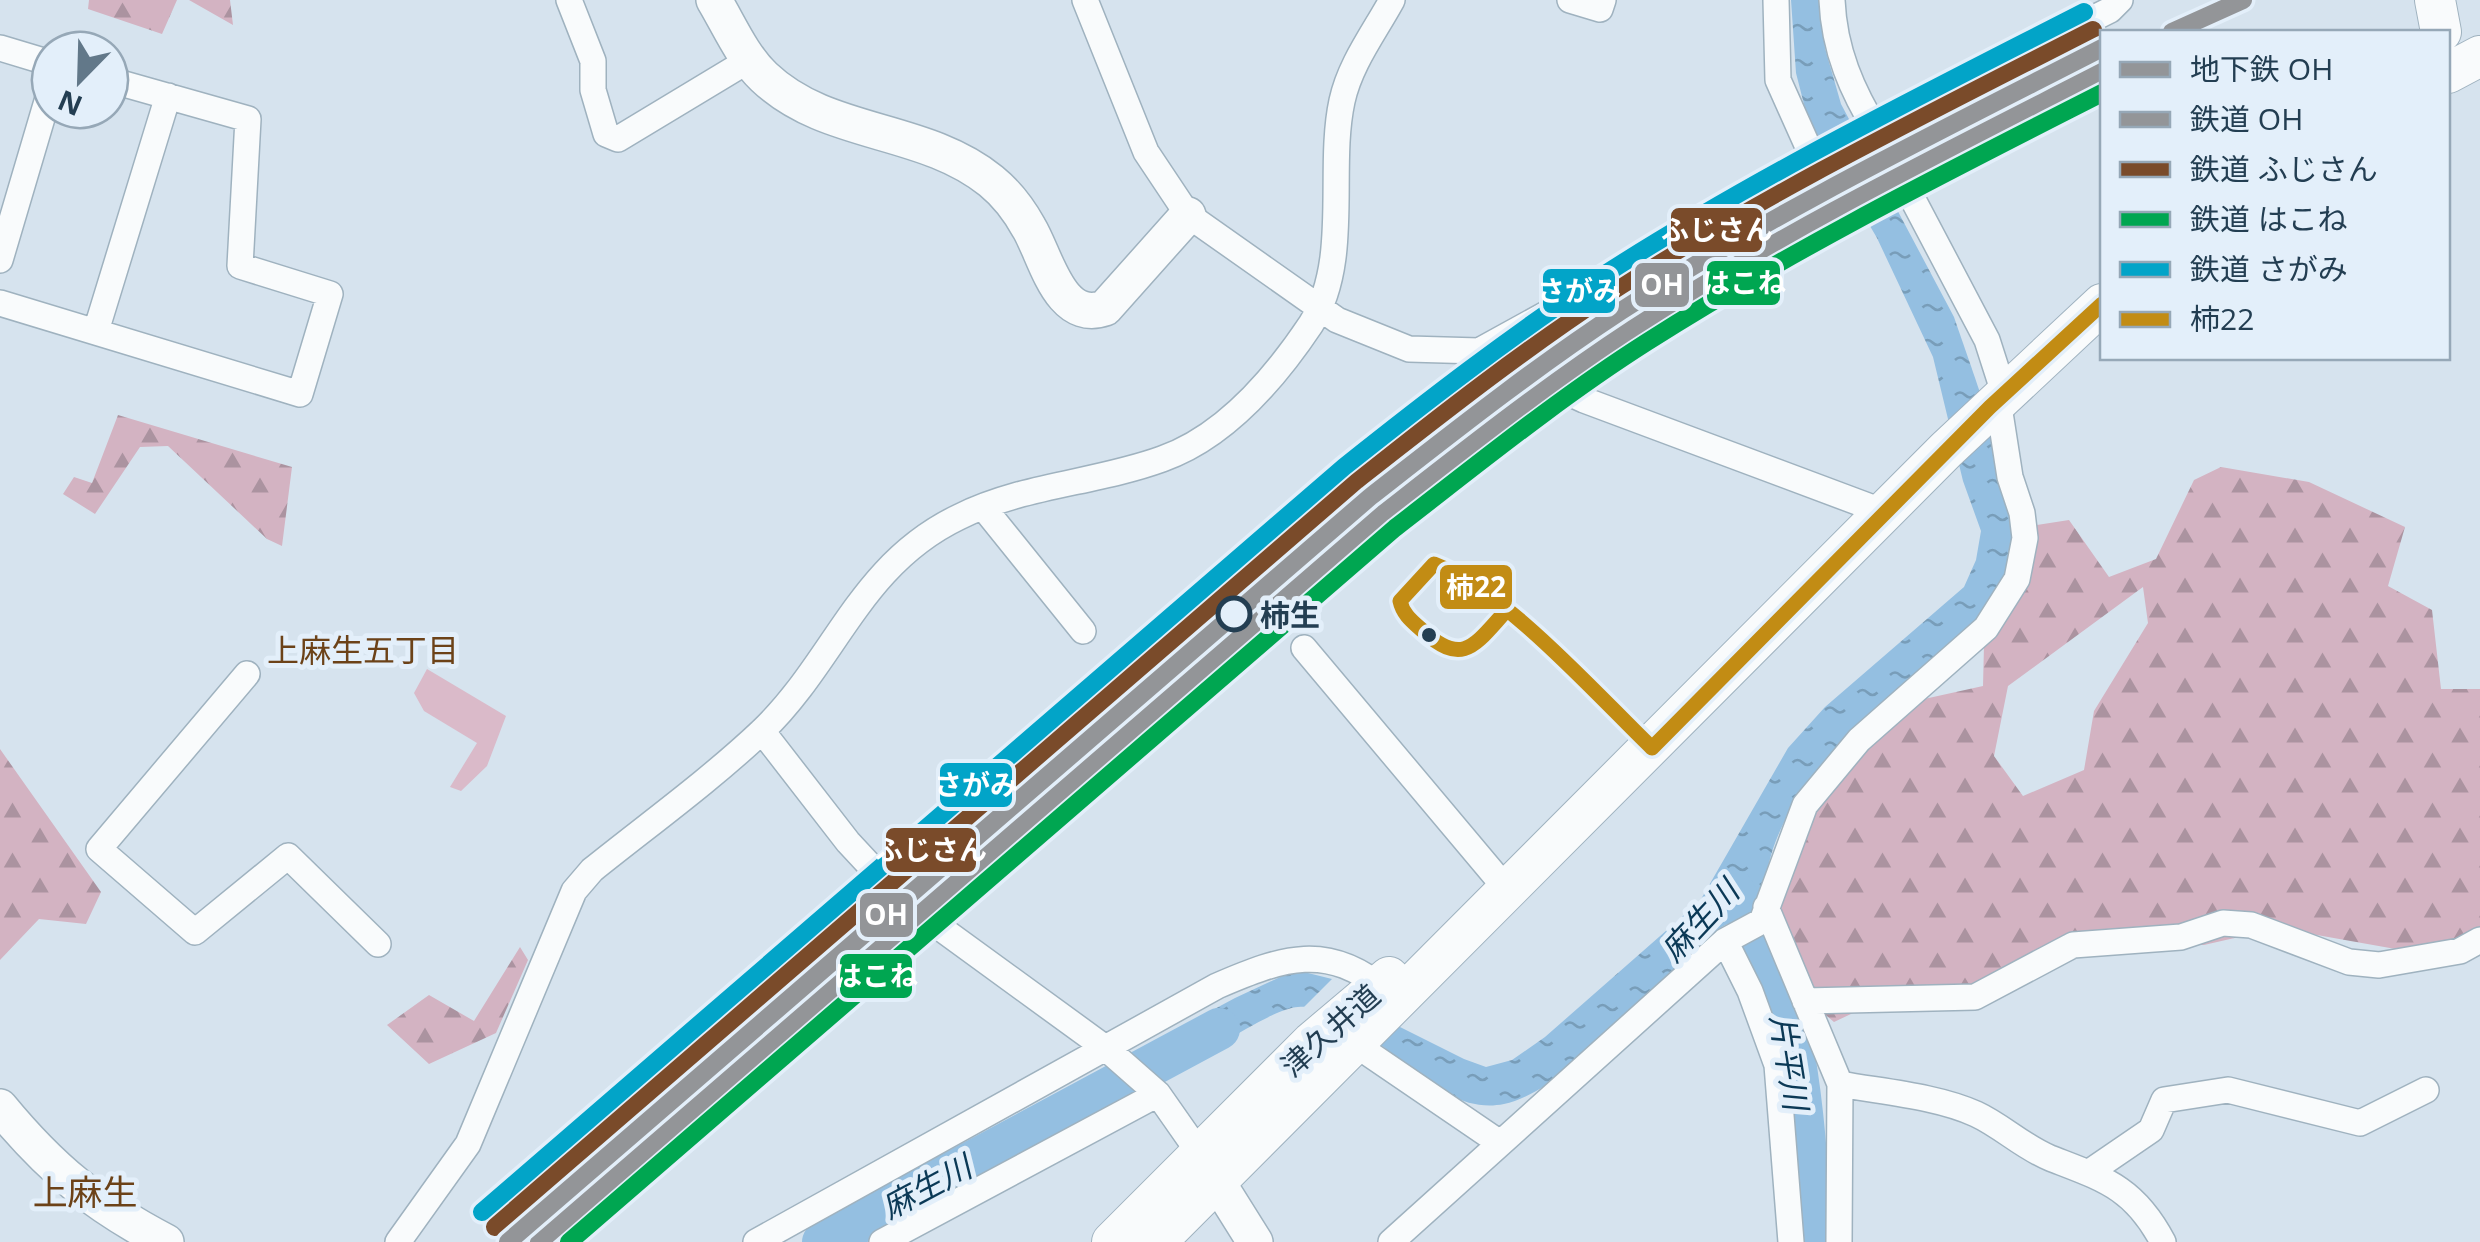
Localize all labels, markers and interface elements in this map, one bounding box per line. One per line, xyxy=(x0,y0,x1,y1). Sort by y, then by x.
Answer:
north arrow xyxy=(30,30,130,130)
legend xyxy=(2100,30,2450,360)
text: 地下鉄 OH xyxy=(2190,48,2333,89)
text: N xyxy=(52,82,88,126)
text: 鉄道 OH xyxy=(2190,98,2303,139)
text: 鉄道 ふじさん xyxy=(2190,148,2378,189)
text: 鉄道 はこね xyxy=(2190,198,2348,239)
line badge: ふじさん xyxy=(1669,206,1764,254)
text: ふじさん xyxy=(1661,210,1773,248)
text: 鉄道 さがみ xyxy=(2190,248,2348,289)
line badge: はこね xyxy=(1705,259,1782,307)
line badge: OH xyxy=(1633,261,1691,309)
text: はこね xyxy=(1702,263,1786,301)
text: OH xyxy=(1640,265,1684,303)
line badge: さがみ xyxy=(1541,267,1617,315)
text: さがみ xyxy=(1537,271,1621,309)
text: 柿22 xyxy=(2190,298,2254,339)
line badge: 柿22 xyxy=(1438,563,1514,611)
text: 柿22 xyxy=(1446,567,1506,605)
place label: 柿生 xyxy=(1260,594,1320,635)
marker: 柿生 xyxy=(1217,597,1251,631)
unlabelled marker xyxy=(1419,625,1439,645)
district label: 上麻生五丁目 xyxy=(267,628,459,671)
line badge: さがみ xyxy=(938,761,1014,809)
text: さがみ xyxy=(934,765,1018,803)
line badge: ふじさん xyxy=(884,826,978,874)
text: ふじさん xyxy=(875,830,987,868)
water label: 麻生川 xyxy=(1651,868,1750,970)
line badge: OH xyxy=(858,891,915,939)
text: OH xyxy=(864,895,908,933)
line badge: はこね xyxy=(838,952,914,1000)
text: はこね xyxy=(834,956,918,994)
street label: 津久井道 xyxy=(1272,975,1388,1085)
water label: 片平川 xyxy=(1761,1011,1819,1116)
water label: 麻生川 xyxy=(874,1143,981,1228)
district label: 上麻生 xyxy=(32,1168,138,1215)

